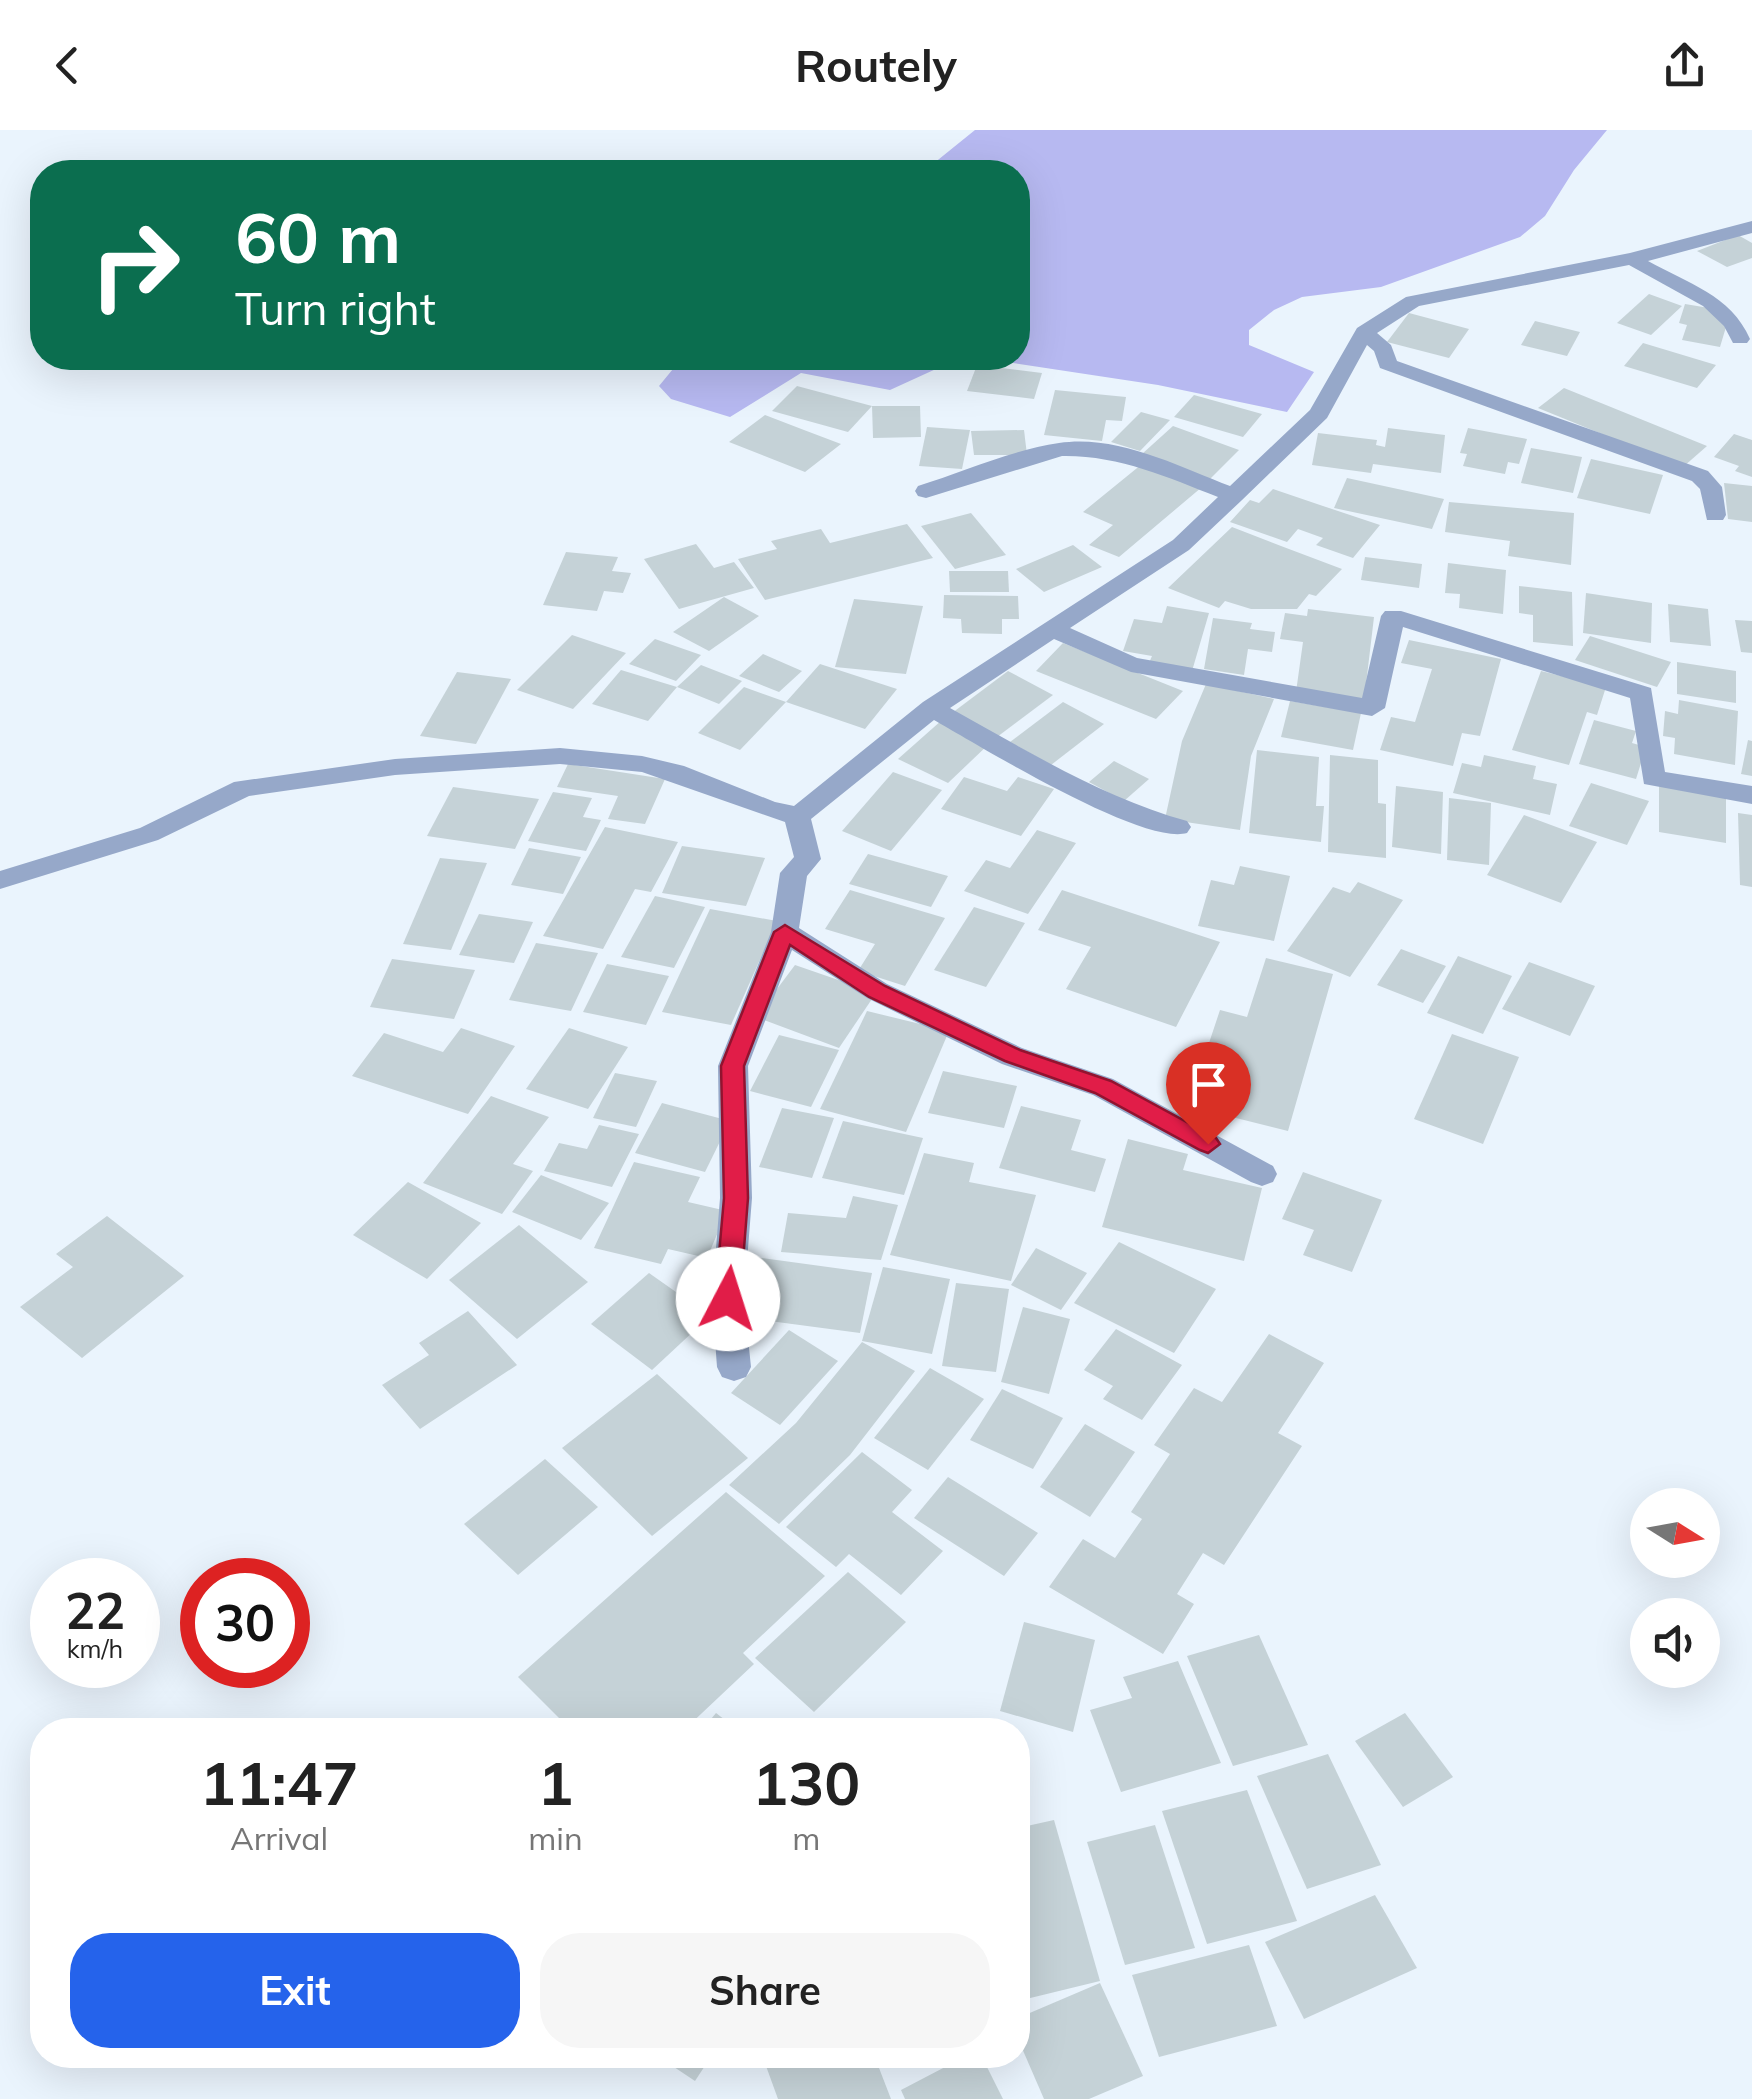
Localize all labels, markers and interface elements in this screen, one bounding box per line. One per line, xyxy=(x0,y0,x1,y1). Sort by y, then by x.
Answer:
text: Routely xyxy=(795,37,957,93)
icon: back xyxy=(40,38,95,93)
icon: share xyxy=(1657,38,1712,93)
text: 60 m xyxy=(235,193,401,281)
icon: right xyxy=(70,200,200,330)
text: Turn right xyxy=(235,280,436,336)
pin xyxy=(1166,1042,1251,1145)
icon: arrive xyxy=(1181,1057,1236,1112)
position arrow xyxy=(676,1247,780,1351)
north arrow xyxy=(1630,1488,1720,1578)
map controls xyxy=(1630,1488,1720,1688)
speed limit sign: 30 xyxy=(180,1558,310,1688)
text: 22 xyxy=(65,1579,125,1642)
button: sound xyxy=(1630,1598,1720,1688)
text: km/h xyxy=(67,1633,123,1664)
text: 11:47 xyxy=(200,1745,359,1820)
text: 1 xyxy=(537,1745,573,1820)
text: 130 xyxy=(752,1745,860,1820)
text: Arrival xyxy=(230,1818,328,1858)
text: min xyxy=(528,1818,583,1858)
text: m xyxy=(792,1818,820,1858)
button: Exit xyxy=(70,1933,520,2048)
button: Share xyxy=(540,1933,990,2048)

